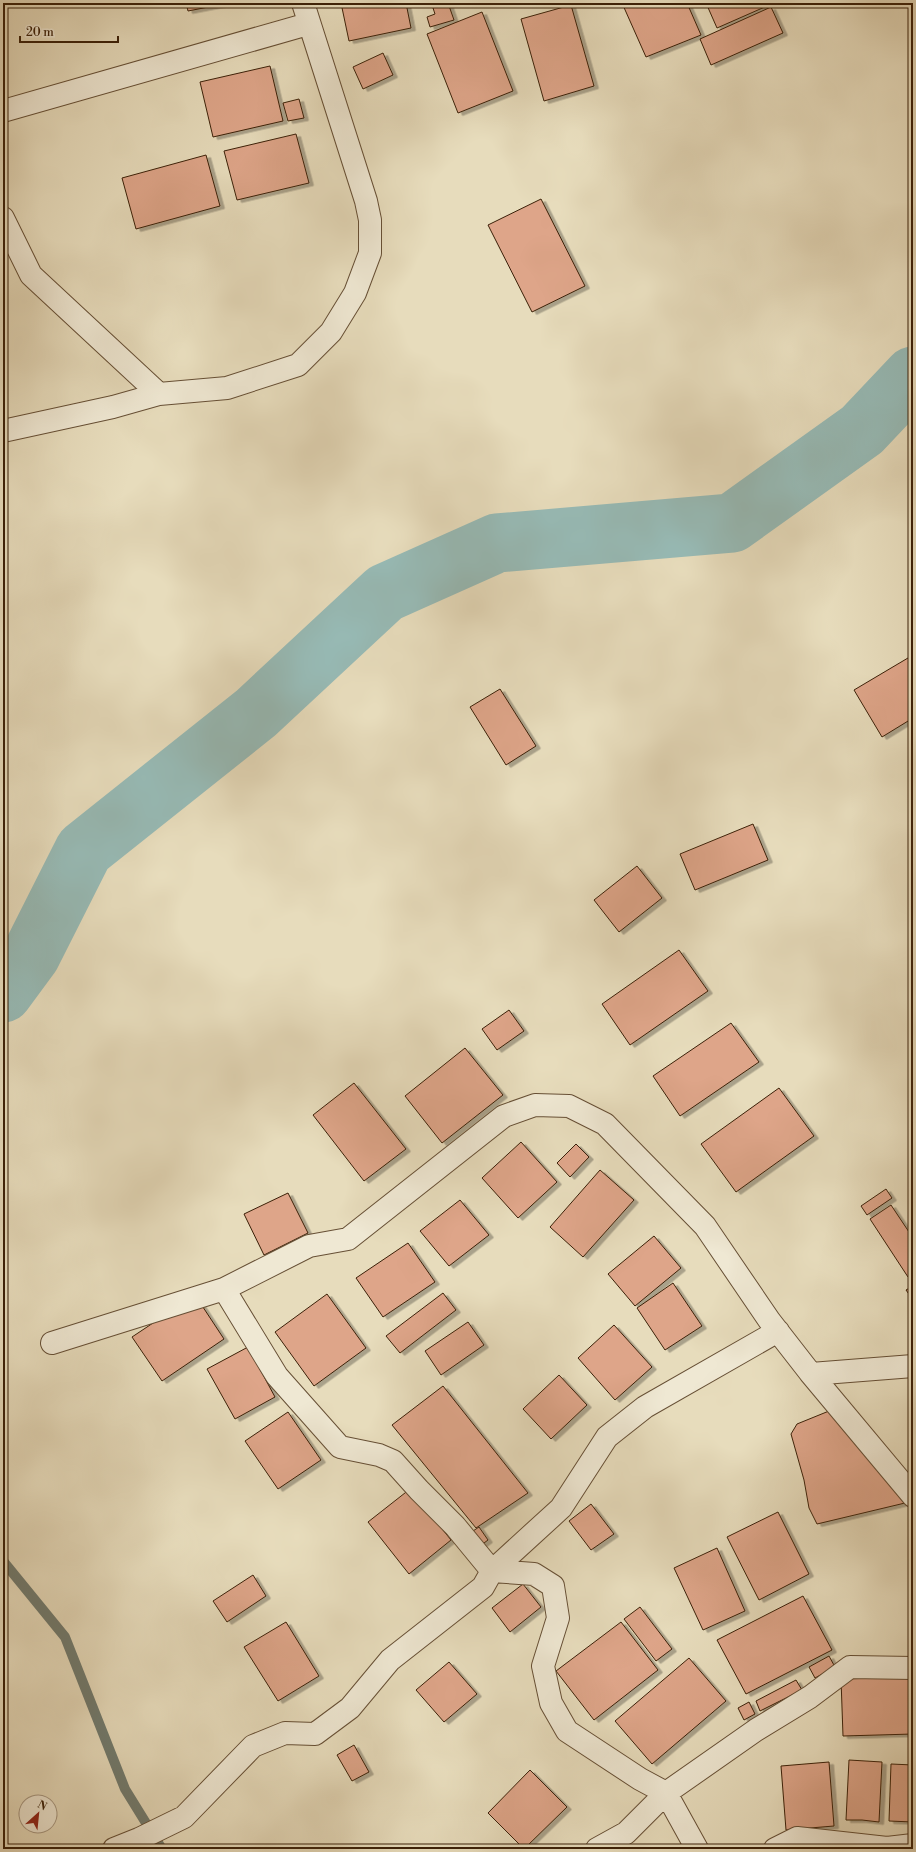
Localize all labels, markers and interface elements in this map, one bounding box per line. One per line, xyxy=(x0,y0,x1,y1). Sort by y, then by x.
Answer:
scale bar xyxy=(20,18,118,44)
text: 20 m xyxy=(26,25,54,40)
north arrow xyxy=(18,1794,58,1834)
text: N xyxy=(35,1798,49,1814)

